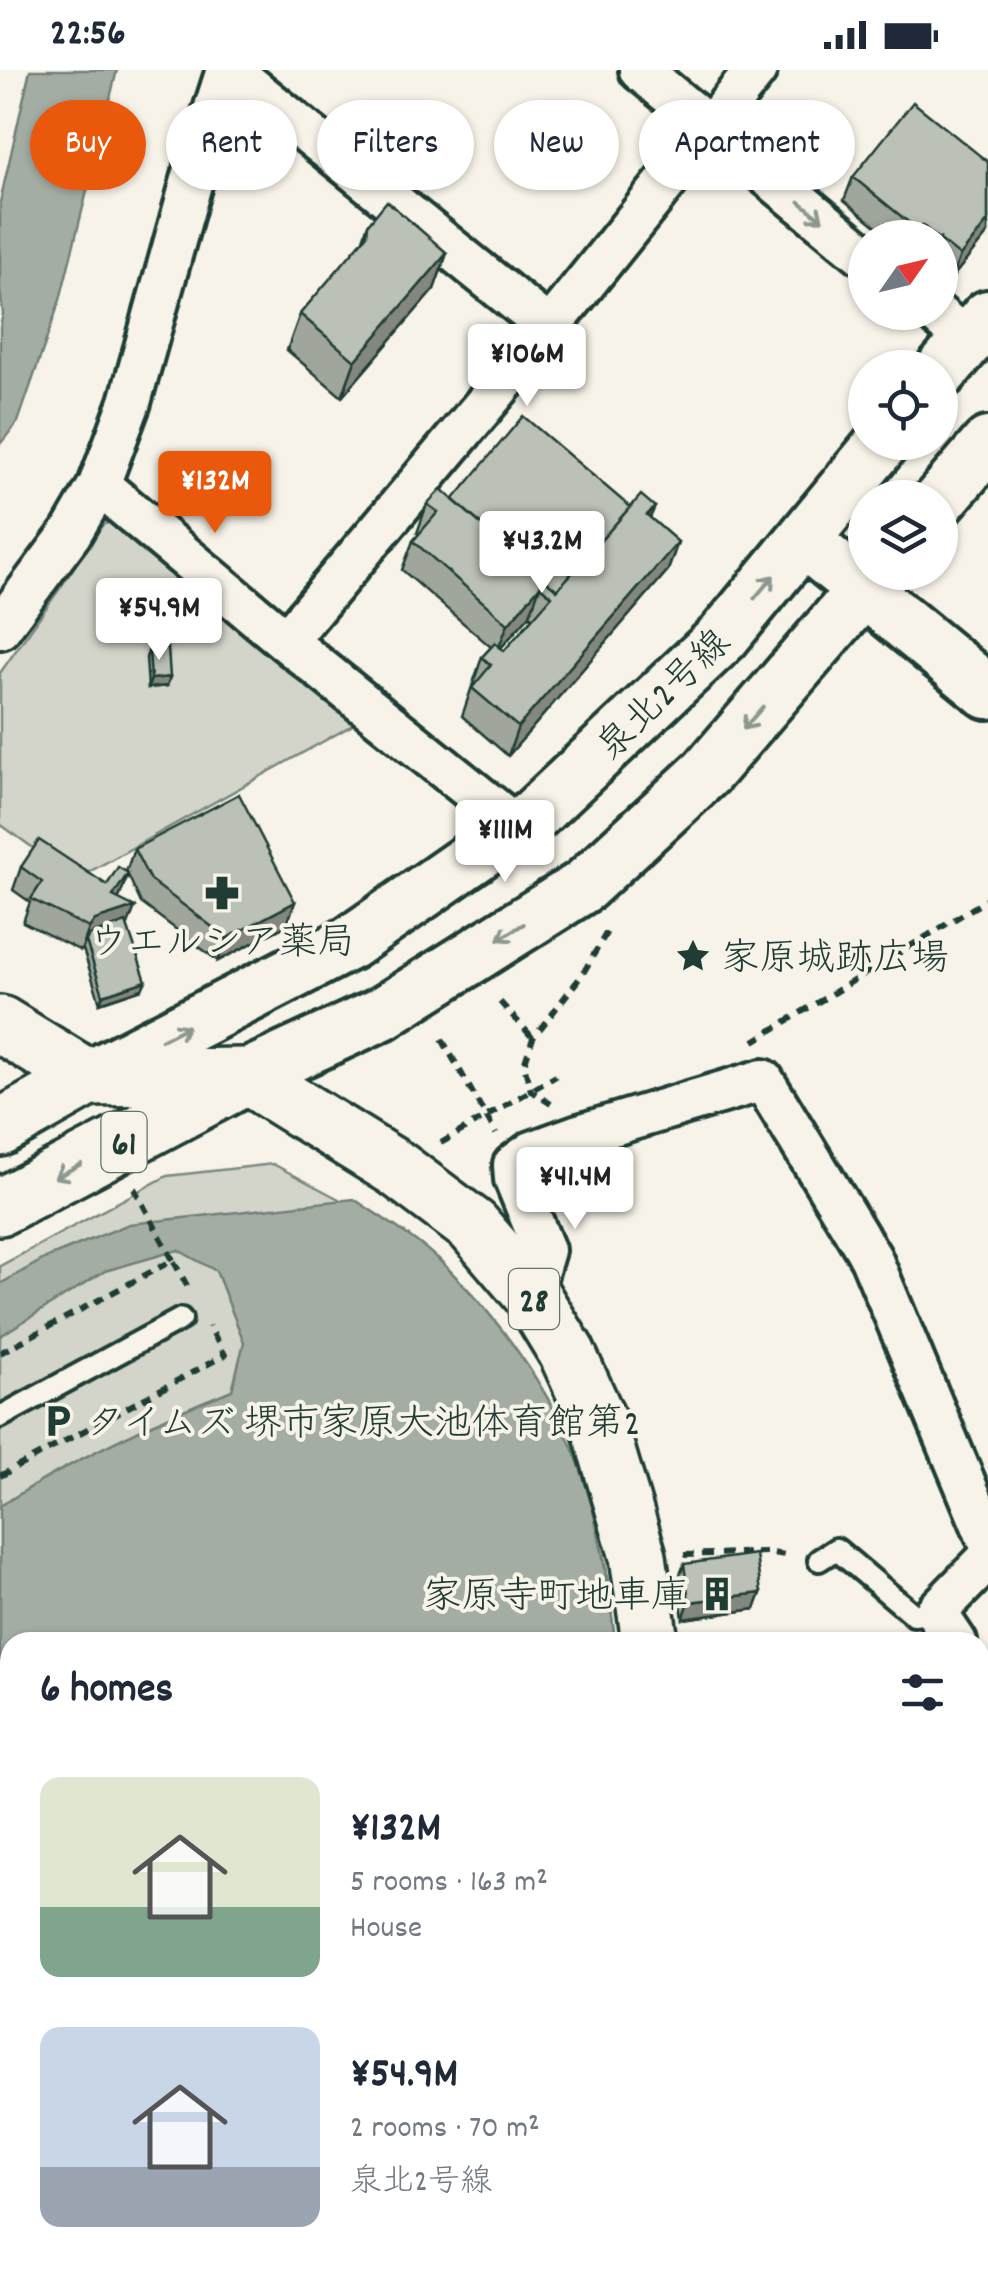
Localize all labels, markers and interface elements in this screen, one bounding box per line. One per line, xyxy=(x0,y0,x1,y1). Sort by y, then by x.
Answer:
text: 22:56 xyxy=(50,8,126,63)
chip: Buy xyxy=(30,100,146,190)
chip: Rent xyxy=(166,100,297,190)
chip: Filters xyxy=(317,100,474,190)
chip: New xyxy=(494,100,619,190)
chip: Apartment xyxy=(639,100,855,190)
one-way arrow xyxy=(797,200,823,222)
north arrow xyxy=(848,220,958,330)
map controls xyxy=(848,220,958,590)
pin: ¥106M xyxy=(457,324,597,409)
text: ¥106M xyxy=(490,333,564,379)
button: locate xyxy=(848,350,958,460)
pin: ¥132M xyxy=(145,451,285,536)
text: ¥132M xyxy=(180,460,250,506)
button: layers xyxy=(848,480,958,590)
pin: ¥43.2M xyxy=(461,511,623,596)
text: ¥43.2M xyxy=(501,520,583,566)
one-way arrow xyxy=(753,575,775,601)
pin: ¥54.9M xyxy=(78,578,240,663)
text: ¥54.9M xyxy=(118,587,200,633)
street label: 泉北2号線 xyxy=(586,619,746,775)
one-way arrow xyxy=(743,704,765,730)
pin: ¥111M xyxy=(435,800,575,885)
text: ¥111M xyxy=(477,809,533,855)
pharmacy icon: ウエルシア薬局 xyxy=(203,874,241,912)
place label: ウエルシア薬局 xyxy=(89,918,355,973)
one-way arrow xyxy=(497,921,526,942)
place label: 家原城跡広場 xyxy=(721,934,949,989)
place icon: 家原城跡広場 xyxy=(674,937,712,975)
one-way arrow xyxy=(160,1023,189,1043)
road number: 61 xyxy=(102,1112,146,1172)
pin: ¥41.4M xyxy=(494,1147,656,1232)
text: ¥41.4M xyxy=(538,1156,612,1202)
one-way arrow xyxy=(54,1162,84,1181)
road number: 28 xyxy=(509,1269,559,1329)
place label: タイムズ 堺市家原大池体育館第2 xyxy=(86,1399,640,1454)
parking icon: タイムズ 堺市家原大池体育館第2 xyxy=(39,1402,77,1440)
place label: 家原寺町地車庫 xyxy=(423,1572,689,1627)
building icon: 家原寺町地車庫 xyxy=(698,1575,736,1613)
text: 6 homes xyxy=(40,1662,173,1722)
icon: filters xyxy=(895,1665,950,1720)
text: ¥132M xyxy=(350,1801,441,1861)
icon: home xyxy=(120,1817,240,1937)
text: 5 rooms · 163 m² xyxy=(350,1861,548,1907)
text: House xyxy=(350,1907,422,1953)
text: ¥54.9M xyxy=(350,2047,458,2107)
icon: home xyxy=(120,2067,240,2187)
text: 2 rooms · 70 m² xyxy=(350,2107,540,2153)
text: 泉北2号線 xyxy=(350,2161,492,2207)

